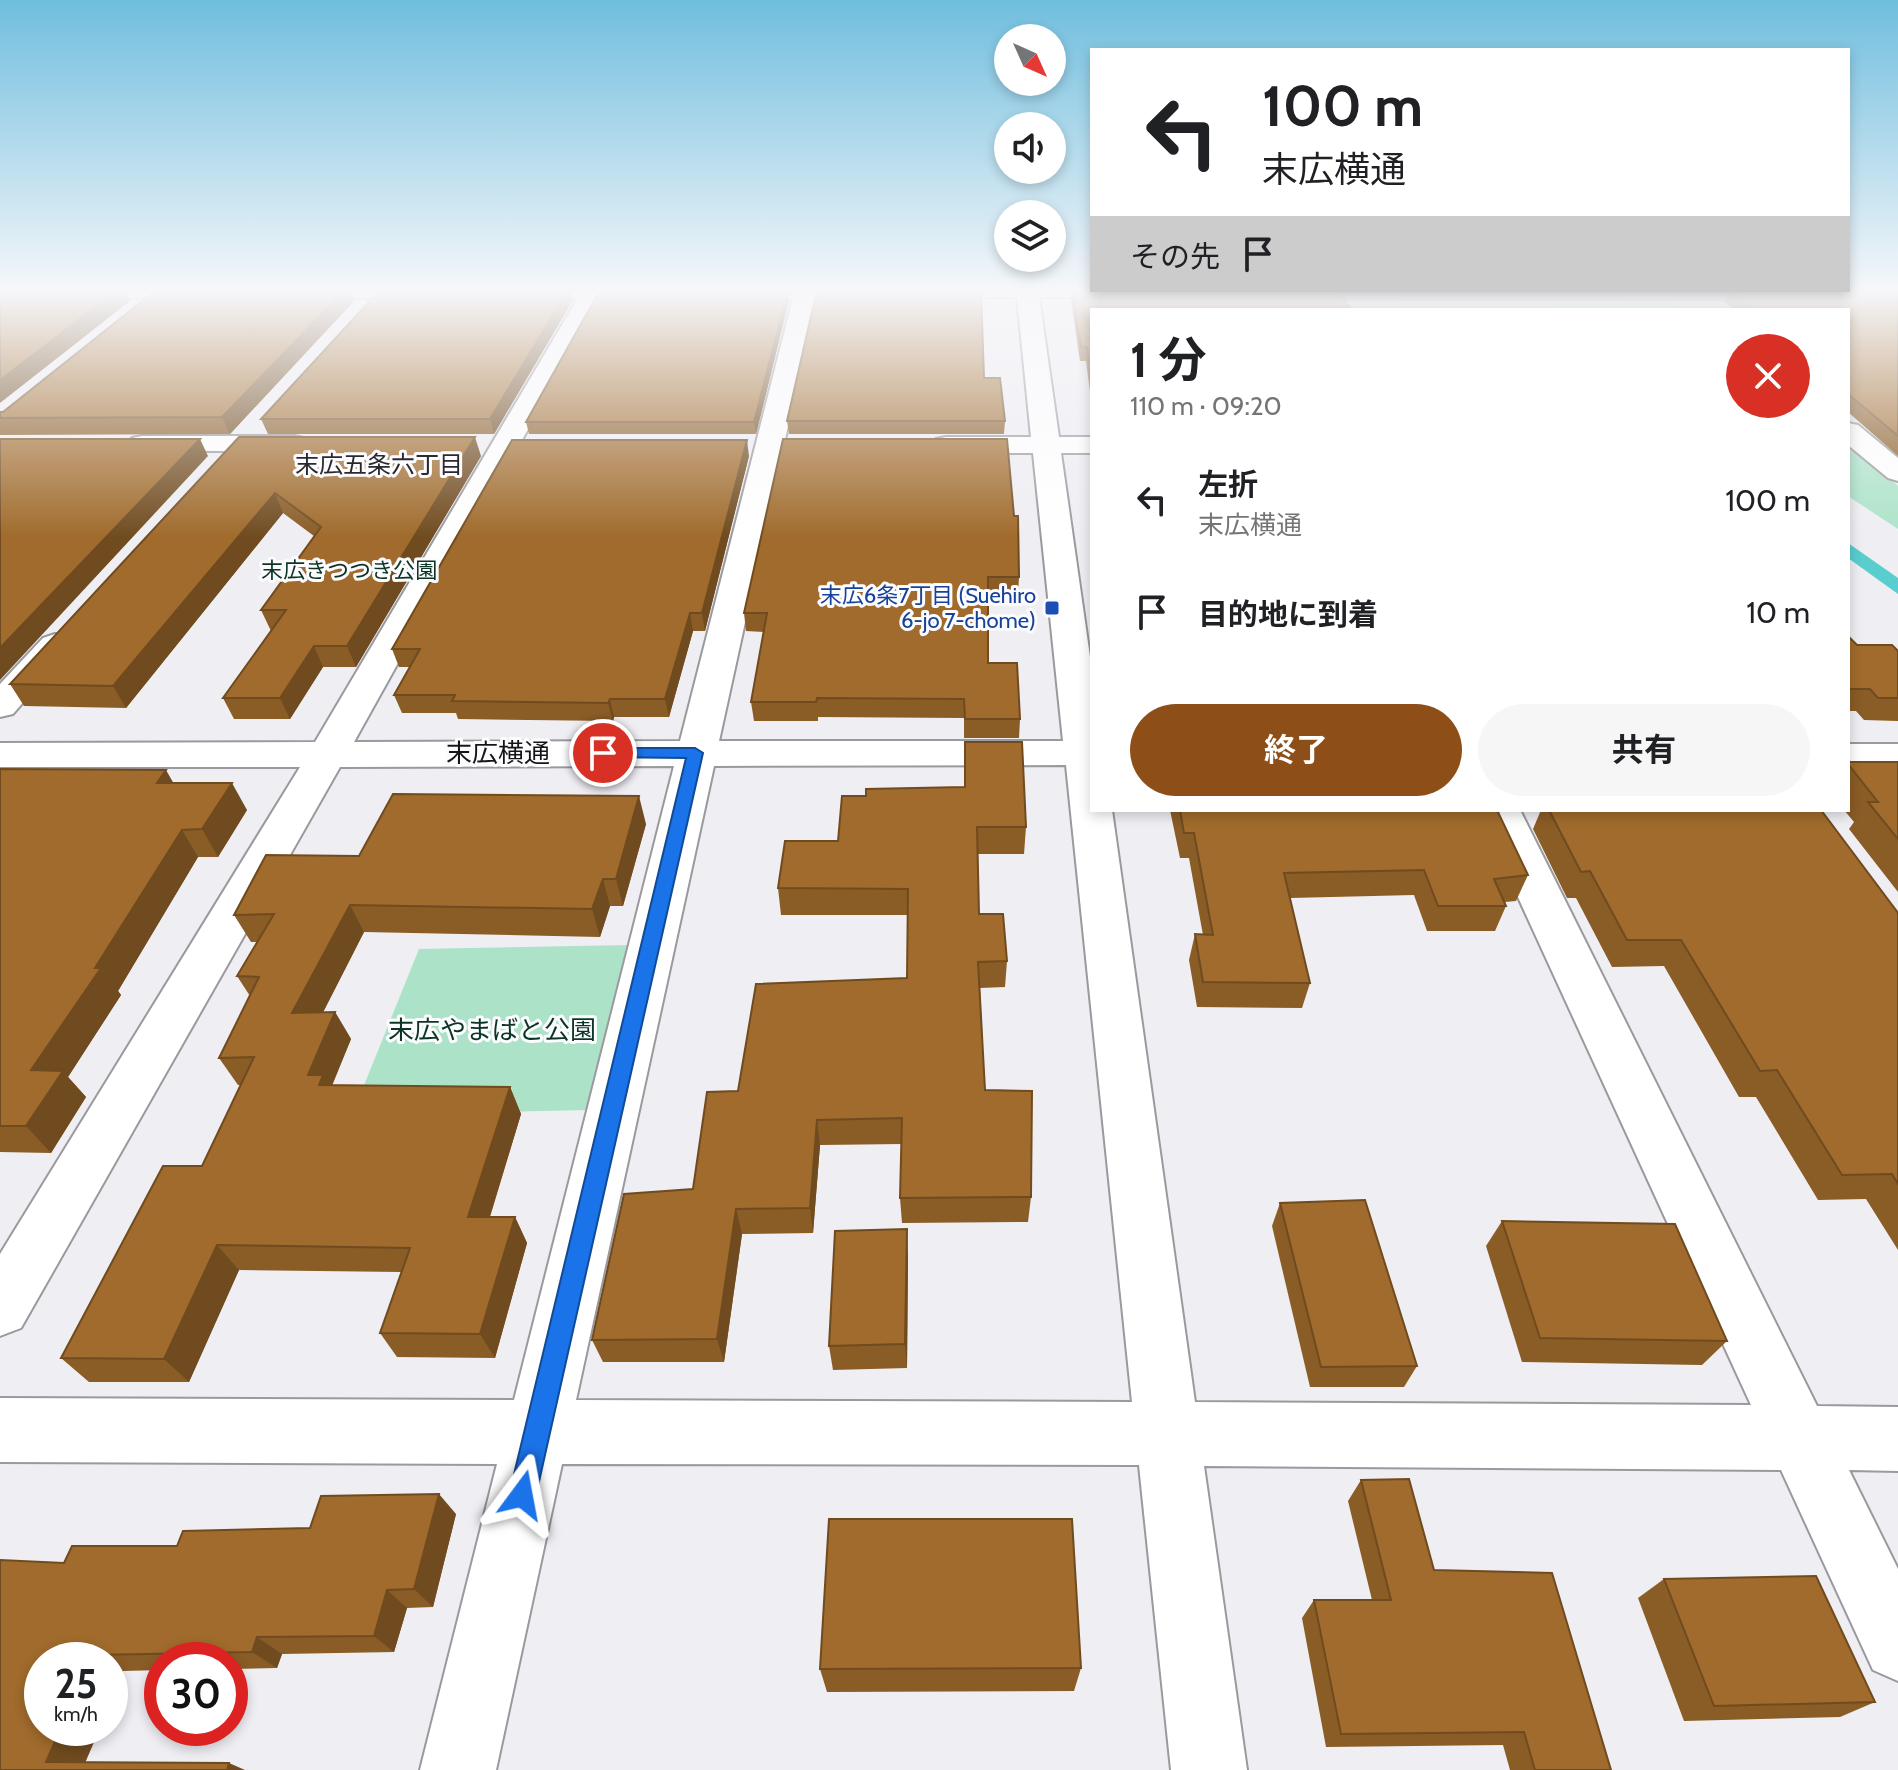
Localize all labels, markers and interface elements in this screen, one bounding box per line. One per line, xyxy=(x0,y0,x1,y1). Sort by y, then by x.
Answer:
north arrow xyxy=(994,24,1066,96)
map controls xyxy=(994,24,1066,272)
text: 100 m xyxy=(1262,72,1423,140)
icon: left xyxy=(1130,80,1234,184)
button: sound xyxy=(994,112,1066,184)
text: 末広横通 xyxy=(1262,147,1406,191)
button: layers xyxy=(994,200,1066,272)
icon: arrive xyxy=(1236,232,1280,276)
text: その先 xyxy=(1130,238,1220,275)
text: 1 分 xyxy=(1130,331,1207,389)
button: close xyxy=(1726,334,1810,418)
text: 110 m · 09:20 xyxy=(1130,390,1282,422)
district label: 末広五条六丁目 xyxy=(295,450,463,479)
text: 左折 xyxy=(1198,466,1258,503)
icon: left xyxy=(1130,478,1174,522)
text: 100 m xyxy=(1725,482,1810,519)
text: 末広横通 xyxy=(1198,509,1302,541)
park label: 末広きつつき公園 xyxy=(261,557,437,584)
place label: 末広6条7丁目 (Suehiro 6-jo 7-chome) xyxy=(820,582,1036,634)
icon: arrive xyxy=(1130,590,1174,634)
text: 10 m xyxy=(1746,594,1810,631)
text: 目的地に到着 xyxy=(1198,596,1378,633)
marker: 末広6条7丁目 (Suehiro 6-jo 7-chome) xyxy=(1043,599,1061,617)
button: 終了 xyxy=(1130,704,1462,796)
button: 共有 xyxy=(1478,704,1810,796)
pin xyxy=(569,719,637,787)
icon: arrive xyxy=(581,731,625,775)
street label: 末広横通 xyxy=(446,737,550,769)
park label: 末広やまばと公園 xyxy=(388,1014,596,1046)
position arrow xyxy=(480,1453,564,1537)
speed limit sign: 30 xyxy=(144,1642,248,1746)
text: 25 xyxy=(55,1659,97,1708)
text: km/h xyxy=(54,1702,98,1726)

